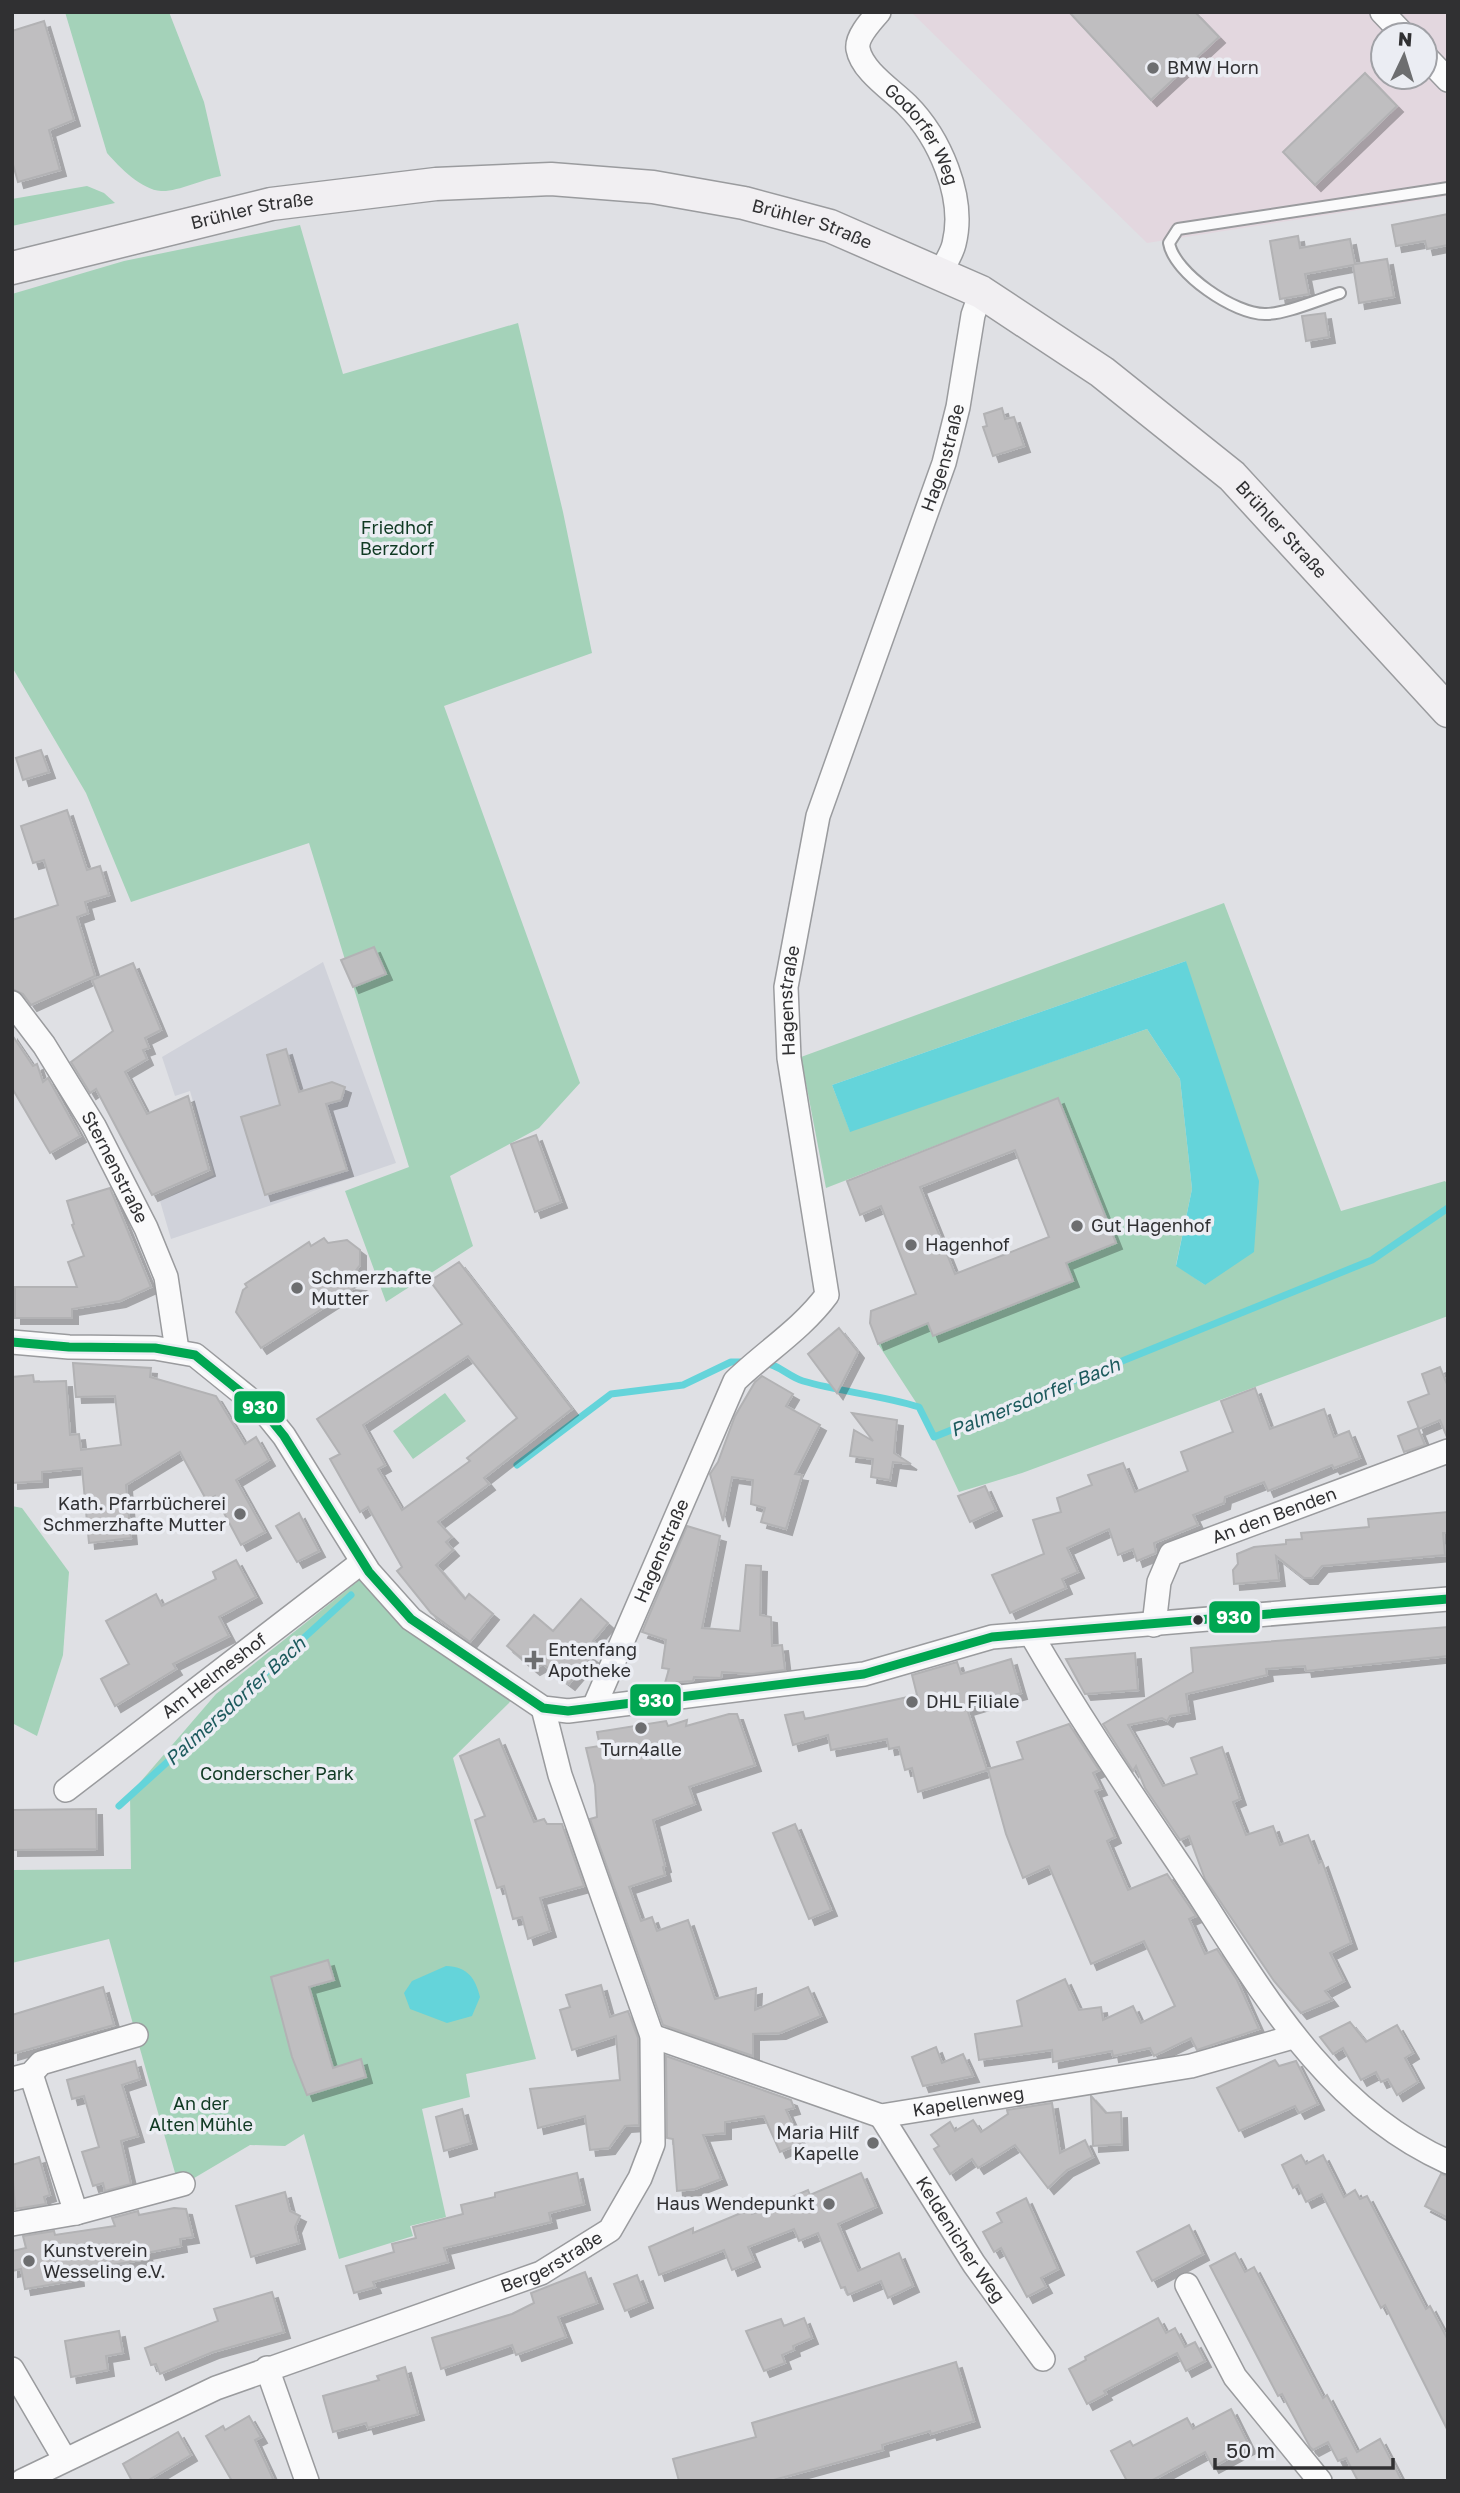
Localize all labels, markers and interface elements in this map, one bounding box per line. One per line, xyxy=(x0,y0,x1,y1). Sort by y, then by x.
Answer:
north arrow xyxy=(1369,21,1439,91)
text: N xyxy=(1397,27,1413,51)
place label: BMW Horn xyxy=(1167,56,1259,78)
marker: BMW Horn xyxy=(1145,60,1161,76)
street label: Godorfer Weg xyxy=(880,78,964,187)
street label: Brühler Straße xyxy=(188,187,315,233)
street label: Brühler Straße xyxy=(750,194,876,253)
street label: Hagenstraße xyxy=(916,402,968,514)
street label: Brühler Straße xyxy=(1232,476,1332,582)
park label: Friedhof Berzdorf xyxy=(360,516,435,559)
street label: Hagenstraße xyxy=(774,943,804,1056)
street label: Sternenstraße xyxy=(77,1106,154,1226)
place label: Gut Hagenhof xyxy=(1091,1214,1211,1236)
marker: Gut Hagenhof xyxy=(1069,1218,1085,1234)
place label: Hagenhof xyxy=(925,1233,1010,1255)
marker: Hagenhof xyxy=(903,1237,919,1253)
place label: Schmerzhafte Mutter xyxy=(311,1266,432,1309)
marker: Schmerzhafte Mutter xyxy=(289,1280,305,1296)
water label: Palmersdorfer Bach xyxy=(947,1352,1124,1441)
line badge: 930 xyxy=(233,1390,286,1424)
text: 930 xyxy=(242,1395,278,1418)
street label: An den Benden xyxy=(1209,1482,1339,1548)
place label: Kath. Pfarrbücherei Schmerzhafte Mutter xyxy=(43,1492,226,1535)
street label: Hagenstraße xyxy=(628,1495,693,1606)
marker: Kath. Pfarrbücherei Schmerzhafte Mutter xyxy=(232,1506,248,1522)
line badge: 930 xyxy=(1208,1600,1261,1634)
text: 930 xyxy=(1216,1605,1252,1628)
unlabelled marker xyxy=(1191,1613,1205,1627)
street label: Am Helmeshof xyxy=(157,1627,271,1722)
water label: Palmersdorfer Bach xyxy=(160,1631,310,1770)
place label: Entenfang Apotheke xyxy=(548,1638,637,1681)
marker: Entenfang Apotheke xyxy=(526,1652,542,1668)
line badge: 930 xyxy=(629,1683,682,1717)
text: 930 xyxy=(638,1688,674,1711)
place label: DHL Filiale xyxy=(926,1690,1019,1712)
marker: DHL Filiale xyxy=(904,1694,920,1710)
marker: Turn4alle xyxy=(633,1720,649,1736)
place label: Turn4alle xyxy=(600,1738,682,1760)
park label: Conderscher Park xyxy=(200,1762,354,1784)
street label: Kapellenweg xyxy=(911,2081,1025,2121)
park label: An der Alten Mühle xyxy=(149,2092,253,2135)
place label: Maria Hilf Kapelle xyxy=(776,2121,859,2164)
marker: Maria Hilf Kapelle xyxy=(865,2135,881,2151)
street label: Keldenicher Weg xyxy=(912,2172,1010,2307)
place label: Haus Wendepunkt xyxy=(656,2192,815,2214)
marker: Haus Wendepunkt xyxy=(821,2196,837,2212)
street label: Bergerstraße xyxy=(497,2226,606,2296)
place label: Kunstverein Wesseling e.V. xyxy=(43,2239,166,2282)
marker: Kunstverein Wesseling e.V. xyxy=(21,2253,37,2269)
scale bar xyxy=(1215,2426,1394,2470)
text: 50 m xyxy=(1226,2437,1275,2463)

